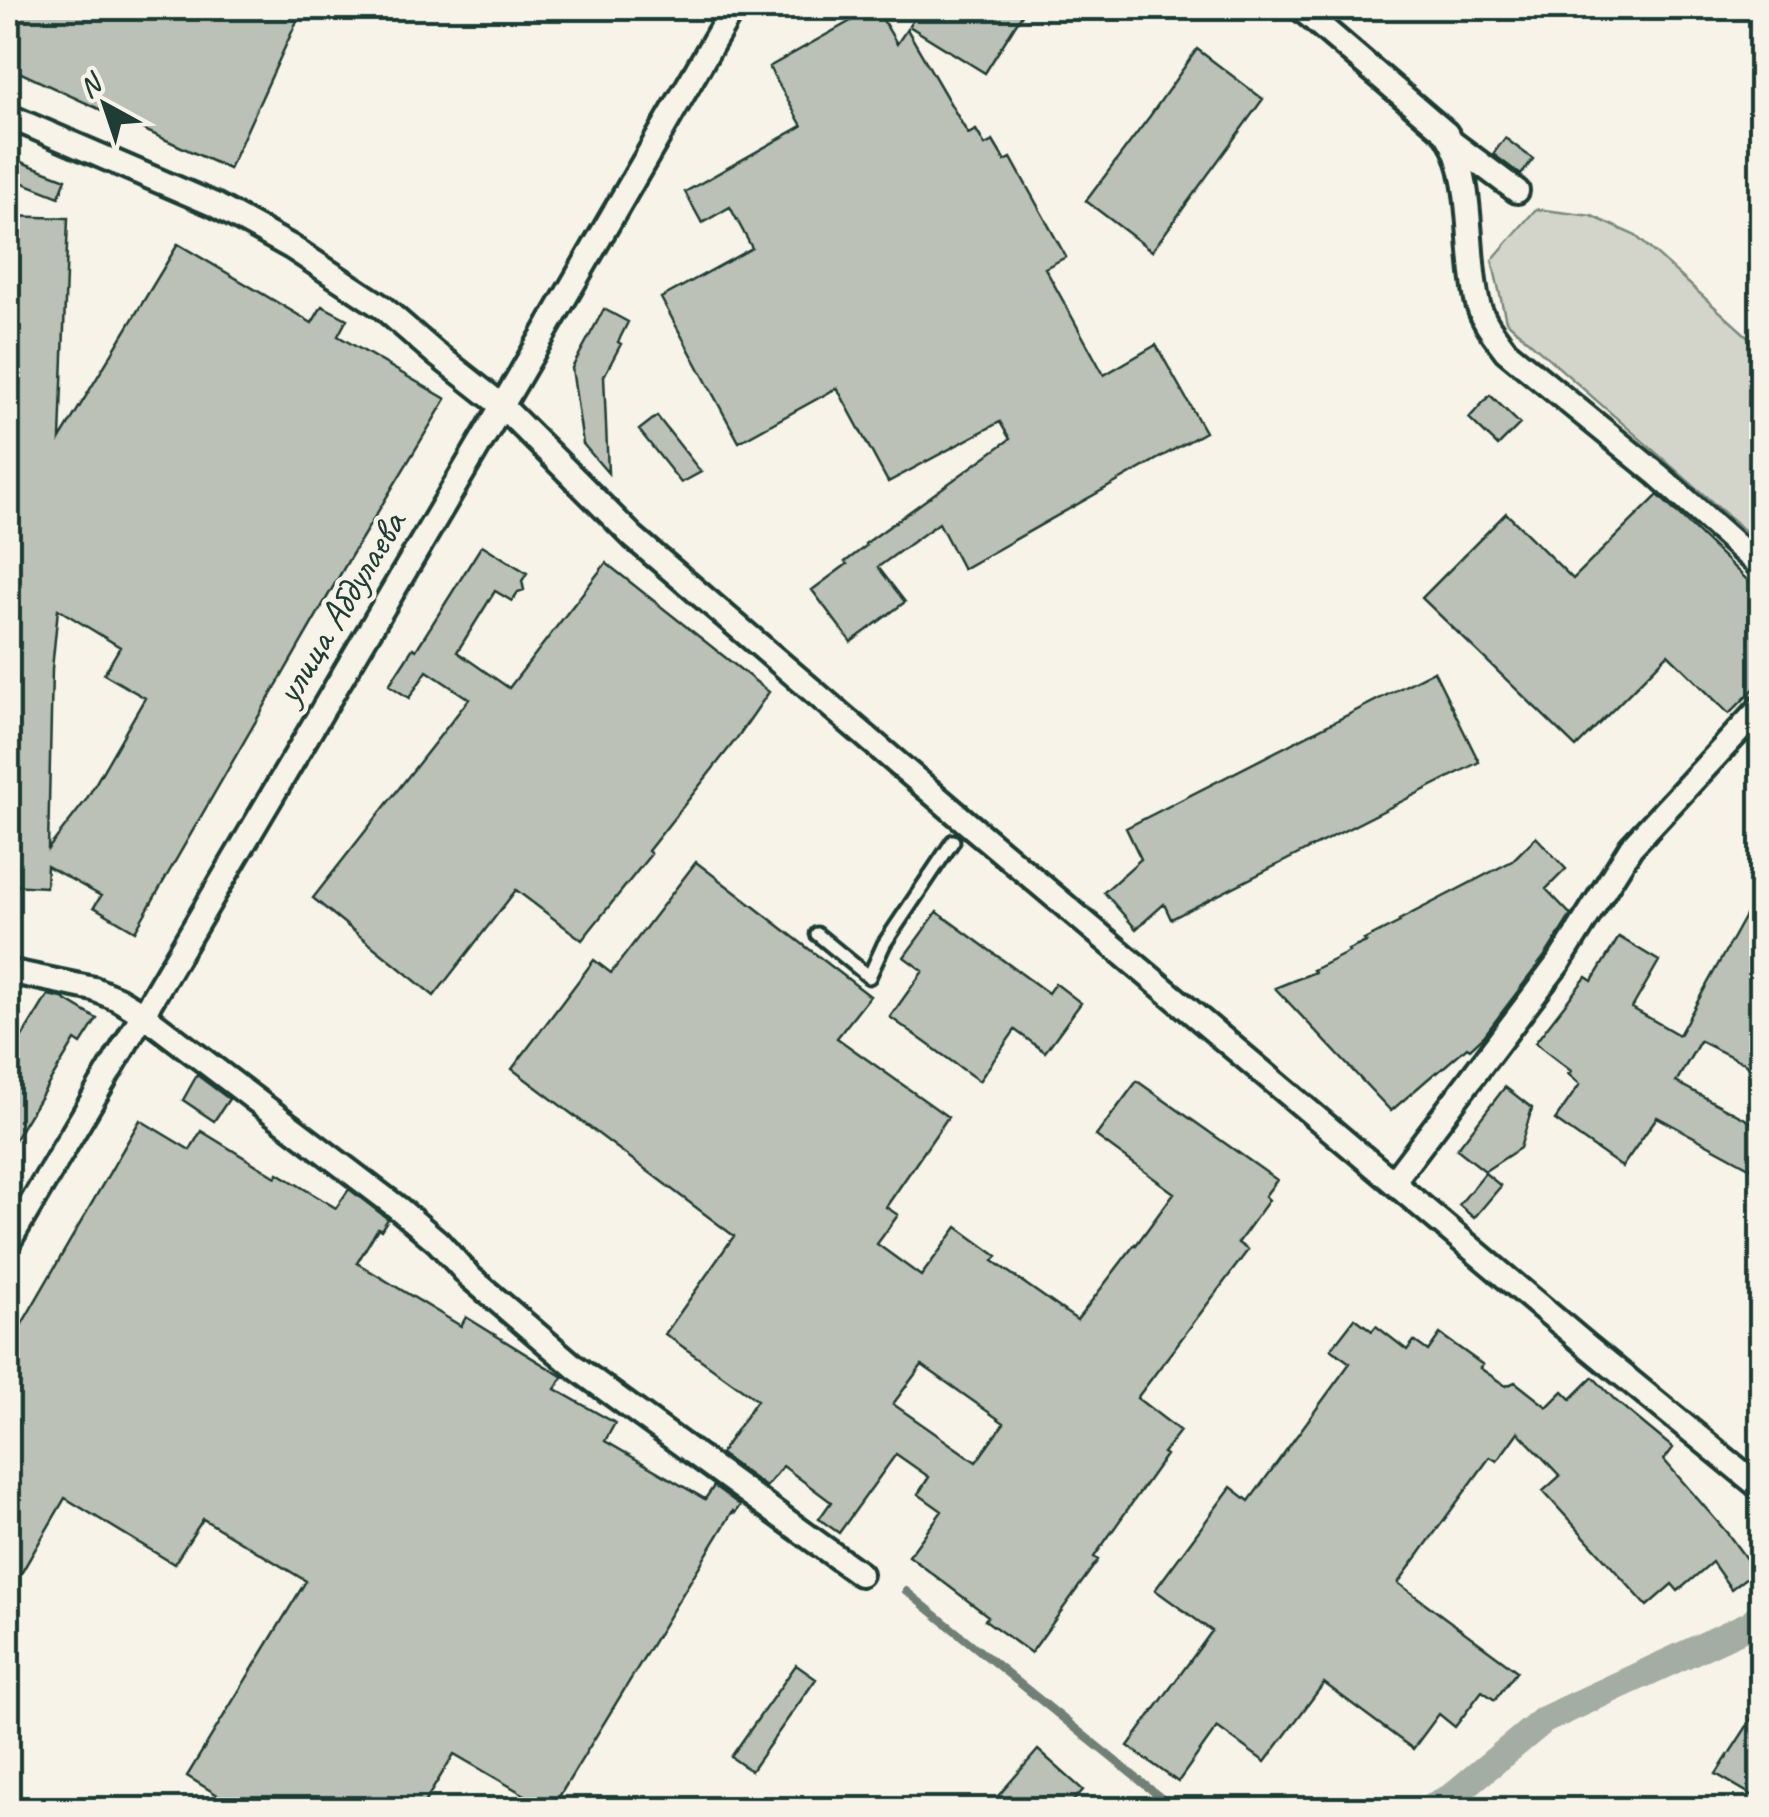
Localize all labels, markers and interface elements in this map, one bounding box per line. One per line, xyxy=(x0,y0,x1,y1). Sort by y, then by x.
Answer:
north arrow xyxy=(55,55,155,155)
text: N xyxy=(71,64,111,105)
street label: улица Абдулаева xyxy=(262,500,418,715)

